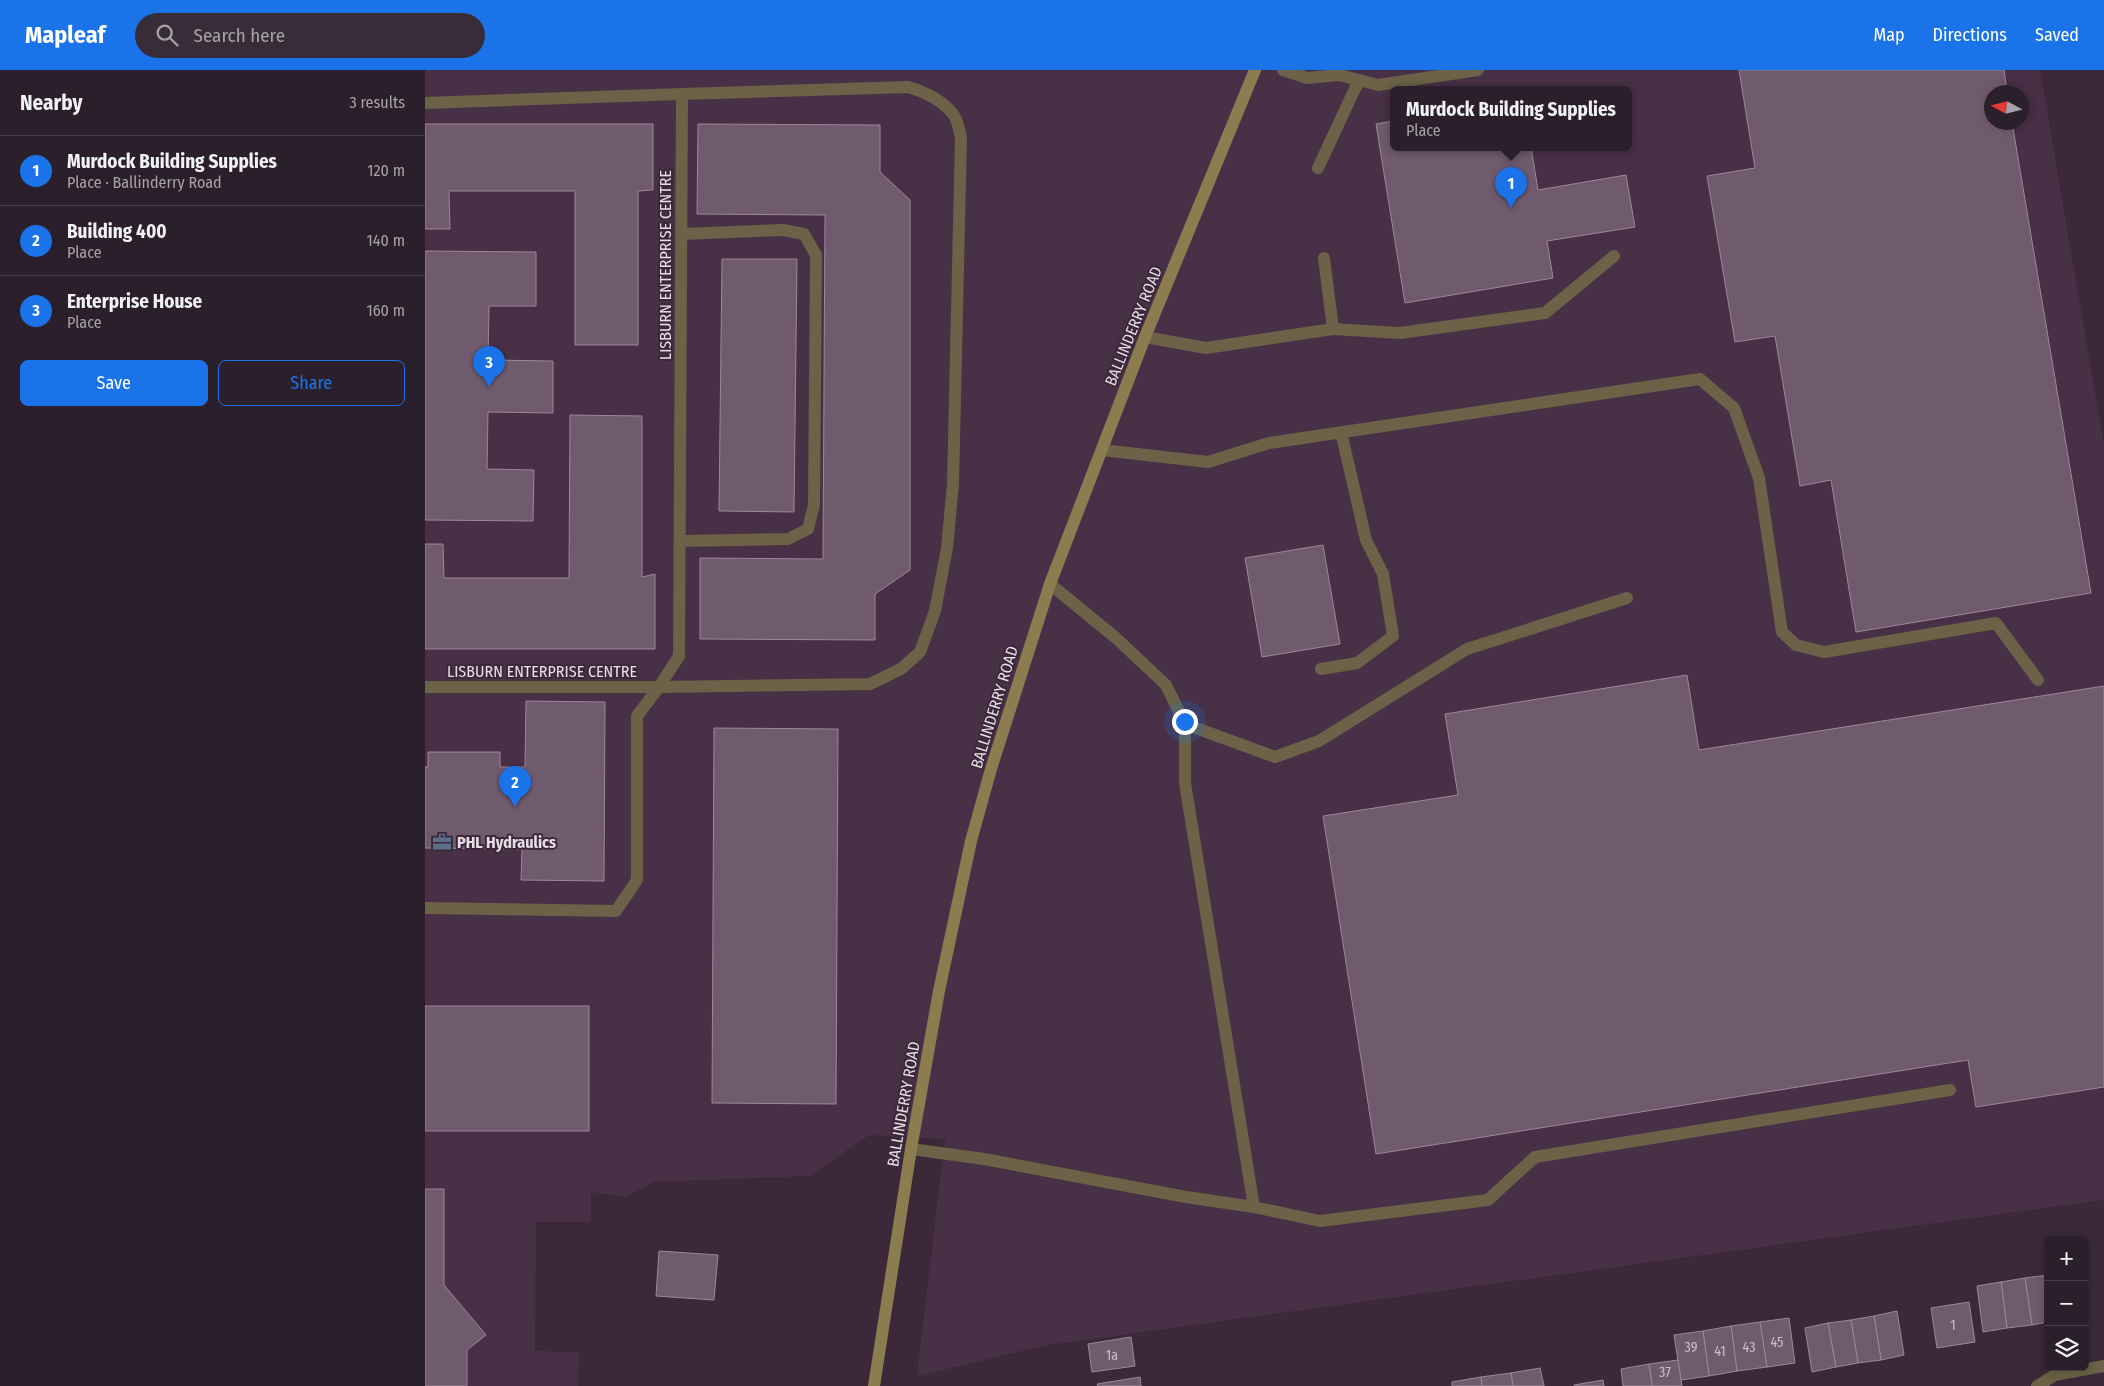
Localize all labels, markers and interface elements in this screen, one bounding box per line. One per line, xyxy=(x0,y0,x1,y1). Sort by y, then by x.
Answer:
search box xyxy=(135,13,485,58)
text: Mapleaf xyxy=(25,21,105,49)
icon: search xyxy=(153,21,181,49)
text: Search here xyxy=(193,24,285,47)
text: Map xyxy=(1873,24,1905,46)
text: Directions xyxy=(1933,24,2007,46)
text: Saved xyxy=(2035,24,2079,46)
north arrow xyxy=(1984,85,2029,130)
popup xyxy=(1390,86,1632,151)
text: Nearby xyxy=(20,90,82,116)
text: 3 results xyxy=(349,93,405,112)
text: Murdock Building Supplies xyxy=(1406,98,1616,121)
text: Place xyxy=(1406,121,1441,140)
text: Murdock Building Supplies xyxy=(67,150,277,173)
text: 1 xyxy=(33,161,39,180)
text: 120 m xyxy=(367,161,405,180)
pin: 1 xyxy=(1495,167,1527,208)
street label: LISBURN ENTERPRISE CENTRE xyxy=(656,170,675,360)
text: Place · Ballinderry Road xyxy=(67,173,222,192)
text: Building 400 xyxy=(67,220,167,243)
text: 2 xyxy=(32,231,40,250)
text: 140 m xyxy=(367,231,405,250)
text: Place xyxy=(67,243,102,262)
street label: BALLINDERRY ROAD xyxy=(1101,264,1166,389)
text: Enterprise House xyxy=(67,290,202,313)
text: 3 xyxy=(32,301,40,320)
text: 160 m xyxy=(366,301,405,320)
text: Place xyxy=(67,313,102,332)
pin: 3 xyxy=(473,346,505,387)
button: Save xyxy=(20,360,208,406)
button: Share xyxy=(218,360,405,406)
street label: BALLINDERRY ROAD xyxy=(967,644,1022,771)
street label: LISBURN ENTERPRISE CENTRE xyxy=(447,662,637,681)
your location xyxy=(1172,709,1198,735)
pin: 2 xyxy=(499,766,531,807)
office icon: PHL Hydraulics xyxy=(431,831,453,853)
place label: PHL Hydraulics xyxy=(457,833,556,852)
street label: BALLINDERRY ROAD xyxy=(883,1040,924,1168)
map controls xyxy=(2044,1236,2089,1371)
button: + xyxy=(2044,1236,2089,1281)
button: − xyxy=(2044,1281,2089,1326)
house number: 1 xyxy=(1950,1317,1956,1334)
button: layers xyxy=(2044,1326,2089,1371)
house number: 45 xyxy=(1770,1334,1784,1351)
house number: 39 xyxy=(1685,1339,1698,1356)
house number: 43 xyxy=(1743,1339,1755,1356)
house number: 41 xyxy=(1714,1343,1726,1360)
house number: 1a xyxy=(1106,1347,1118,1364)
house number: 37 xyxy=(1659,1364,1671,1381)

